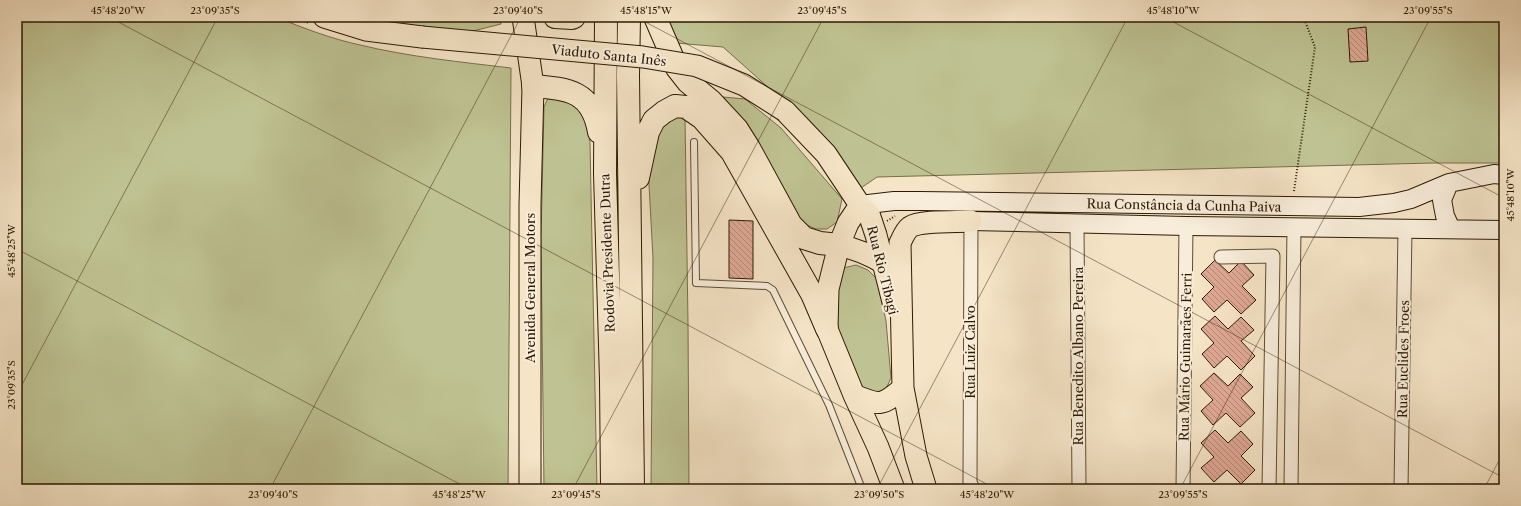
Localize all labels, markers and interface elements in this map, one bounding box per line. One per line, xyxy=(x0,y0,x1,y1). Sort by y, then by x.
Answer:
text: 45°48'20"W xyxy=(91,4,146,17)
text: 23°09'35"S xyxy=(190,4,240,17)
text: 23°09'40"S xyxy=(493,4,543,17)
text: 45°48'15"W xyxy=(620,4,673,17)
text: 23°09'45"S xyxy=(797,4,847,17)
text: 45°48'10"W xyxy=(1147,4,1200,17)
text: 23°09'55"S xyxy=(1403,4,1453,17)
street label: Viaduto Santa Inês xyxy=(550,41,668,69)
text: 45°48'10"W xyxy=(1504,168,1517,221)
street label: Rodovia Presidente Dutra xyxy=(596,173,618,333)
street label: Rua Constância da Cunha Paiva xyxy=(1086,195,1282,215)
street label: Avenida General Motors xyxy=(522,213,538,364)
text: 45°48'25"W xyxy=(5,223,18,278)
street label: Rua Rio Tibagi xyxy=(864,224,902,316)
street label: Rua Benedito Albano Pereira xyxy=(1070,266,1086,445)
street label: Rua Mário Guimarães Ferri xyxy=(1176,273,1194,441)
street label: Rua Euclides Froes xyxy=(1394,299,1412,418)
street label: Rua Luiz Calvo xyxy=(962,305,978,399)
text: 23°09'35"S xyxy=(5,360,18,410)
text: 23°09'40"S xyxy=(248,488,298,501)
text: 45°48'25"W xyxy=(432,488,487,501)
text: 23°09'45"S xyxy=(551,488,601,501)
text: 23°09'50"S xyxy=(854,488,904,501)
text: 45°48'20"W xyxy=(960,488,1015,501)
text: 23°09'55"S xyxy=(1158,488,1208,501)

